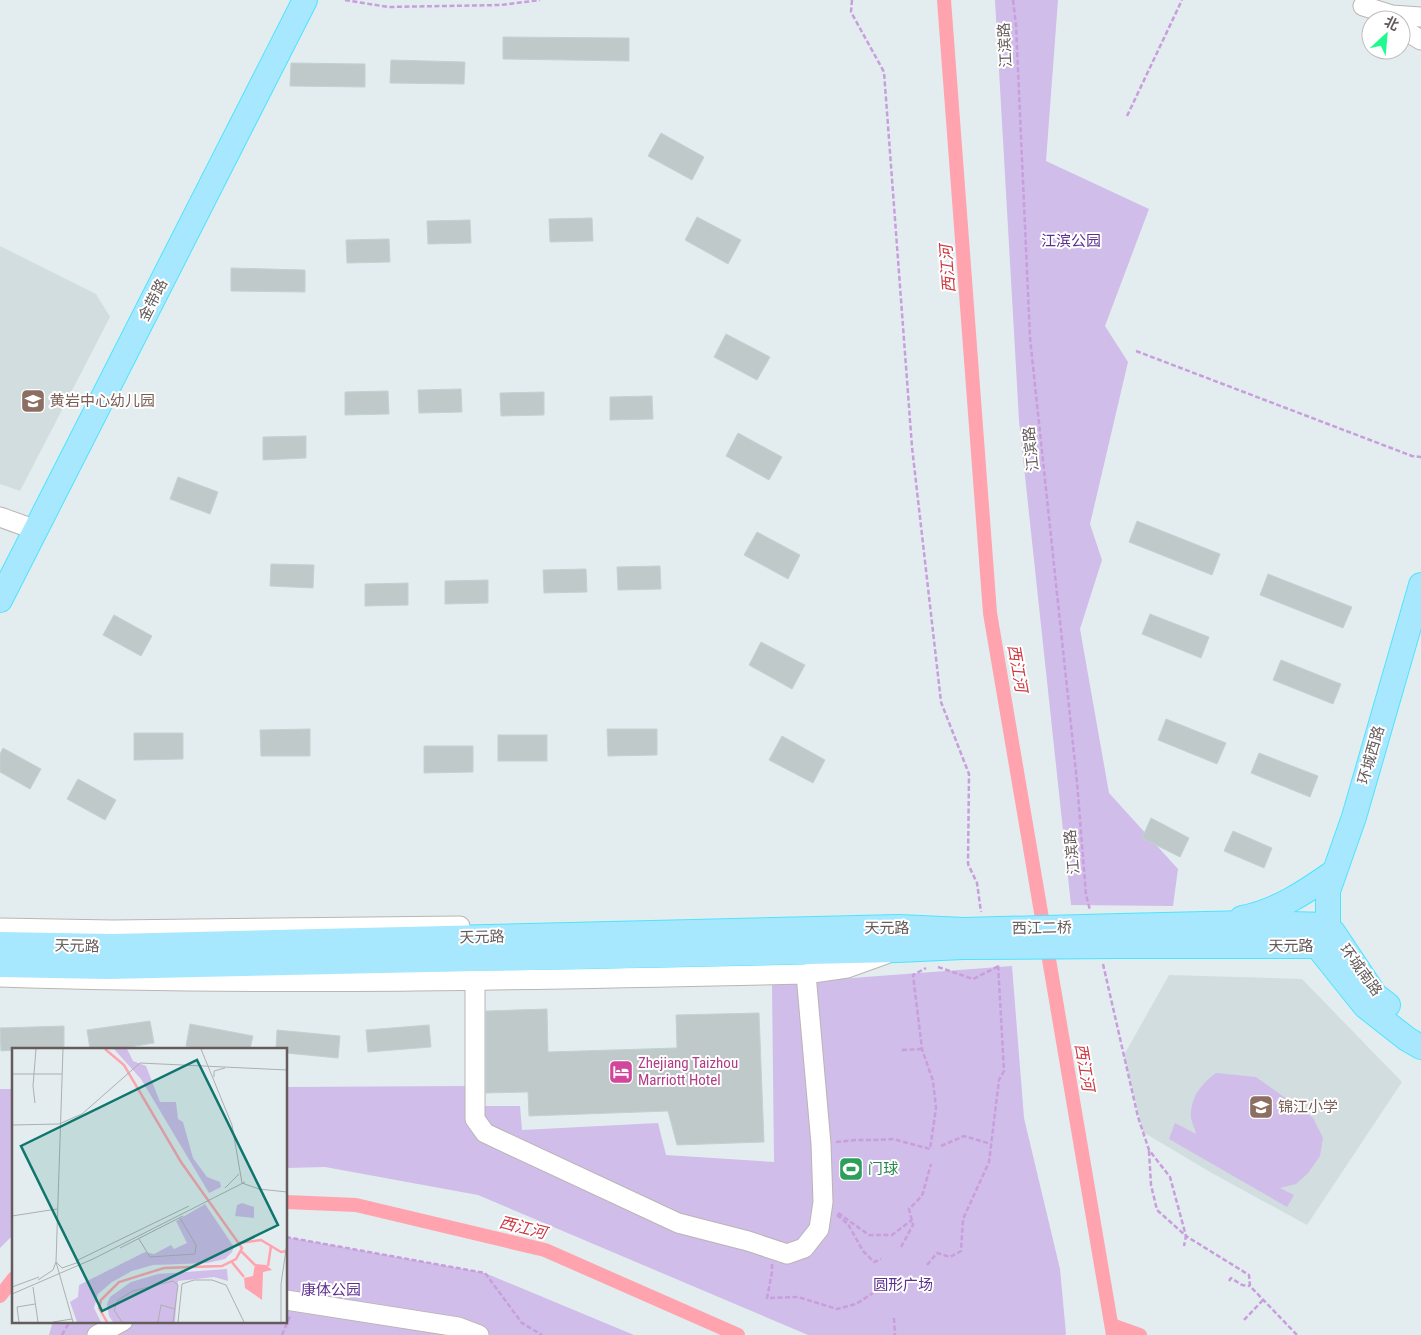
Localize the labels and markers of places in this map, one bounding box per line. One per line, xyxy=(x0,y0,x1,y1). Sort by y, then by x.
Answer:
school or university icon: 黄岩中心幼儿园 xyxy=(20,388,46,414)
place label: 黄岩中心幼儿园 xyxy=(50,392,155,410)
place label: Zhejiang Taizhou Marriott Hotel xyxy=(638,1054,738,1089)
hotel icon: Zhejiang Taizhou Marriott Hotel xyxy=(608,1059,634,1085)
school or university icon: 锦江小学 xyxy=(1248,1094,1274,1120)
place label: 锦江小学 xyxy=(1278,1098,1338,1116)
sports icon: 门球 xyxy=(838,1156,864,1182)
place label: 门球 xyxy=(868,1160,899,1178)

